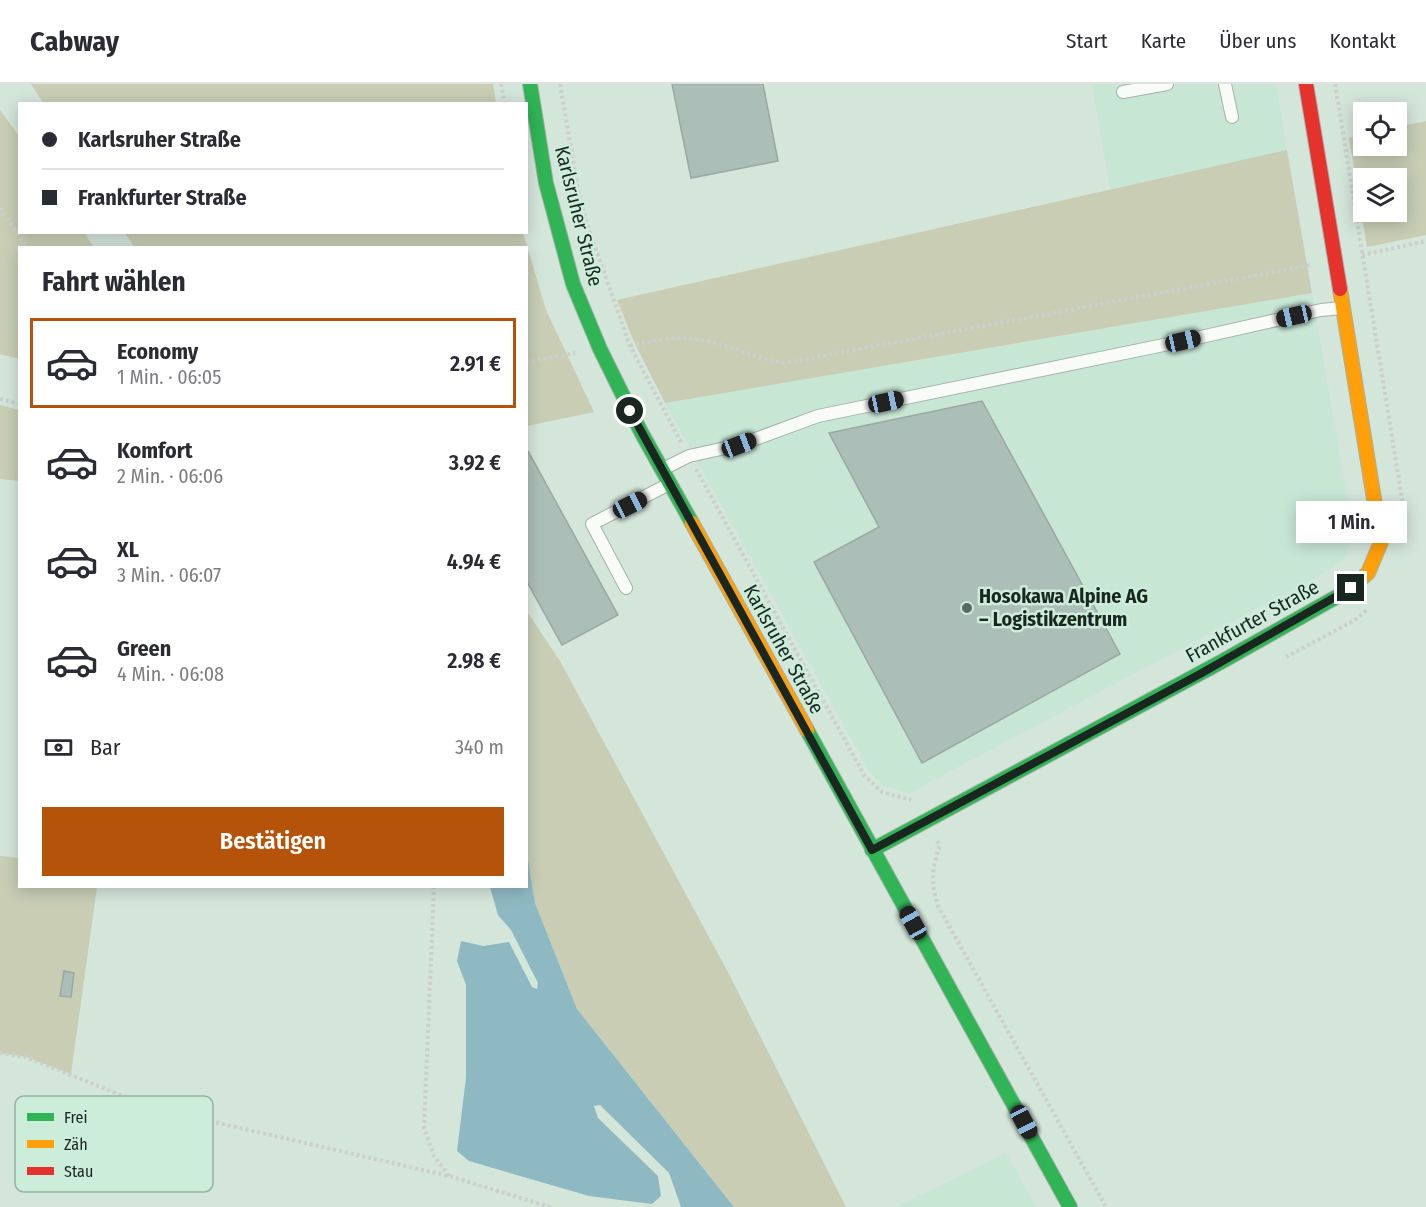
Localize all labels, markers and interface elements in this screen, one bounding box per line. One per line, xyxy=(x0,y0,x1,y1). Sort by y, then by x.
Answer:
text: Cabway xyxy=(30,25,119,58)
text: Start xyxy=(1066,28,1108,54)
text: Karte xyxy=(1141,28,1186,54)
text: Über uns xyxy=(1219,28,1296,54)
text: Kontakt xyxy=(1329,28,1396,54)
map controls xyxy=(1353,102,1407,222)
button: locate xyxy=(1353,102,1407,156)
text: Karlsruher Straße xyxy=(78,126,241,153)
street label: Karlsruher Straße xyxy=(550,143,608,289)
button: layers xyxy=(1353,168,1407,222)
text: Frankfurter Straße xyxy=(78,184,247,211)
text: Fahrt wählen xyxy=(42,266,186,298)
car xyxy=(1274,303,1314,329)
car xyxy=(1163,328,1203,354)
icon: car xyxy=(45,336,99,390)
text: Economy xyxy=(117,338,198,365)
text: 2.91 € xyxy=(450,350,501,377)
text: 1 Min. · 06:05 xyxy=(117,365,221,389)
car xyxy=(867,389,905,415)
route start xyxy=(616,397,643,424)
car xyxy=(719,430,759,460)
icon: car xyxy=(45,435,99,489)
text: Komfort xyxy=(117,437,192,464)
text: 3.92 € xyxy=(449,449,501,476)
text: 2 Min. · 06:06 xyxy=(117,464,223,488)
car xyxy=(610,489,650,521)
callout: 1 Min. xyxy=(1296,501,1406,543)
text: 1 Min. xyxy=(1328,510,1375,534)
icon: car xyxy=(45,534,99,588)
text: XL xyxy=(117,536,139,563)
text: 4.94 € xyxy=(447,548,501,575)
text: 3 Min. · 06:07 xyxy=(117,563,221,587)
street label: Frankfurter Straße xyxy=(1181,574,1323,668)
route end xyxy=(1337,574,1364,601)
street label: Karlsruher Straße xyxy=(739,580,829,718)
place label: Hosokawa Alpine AG – Logistikzentrum xyxy=(979,584,1148,631)
marker: Hosokawa Alpine AG – Logistikzentrum xyxy=(960,601,974,615)
icon: car xyxy=(45,633,99,687)
text: Green xyxy=(117,635,171,662)
text: 2.98 € xyxy=(447,647,501,674)
text: 4 Min. · 06:08 xyxy=(117,662,224,686)
icon: cash xyxy=(42,731,75,764)
text: Bar xyxy=(90,734,121,761)
text: 340 m xyxy=(455,735,504,759)
button: Bestätigen xyxy=(42,807,504,876)
car xyxy=(896,903,930,943)
legend xyxy=(15,1096,213,1192)
car xyxy=(1008,1102,1040,1142)
text: Frei xyxy=(64,1108,88,1127)
text: Zäh xyxy=(64,1135,88,1154)
text: Stau xyxy=(64,1162,93,1181)

